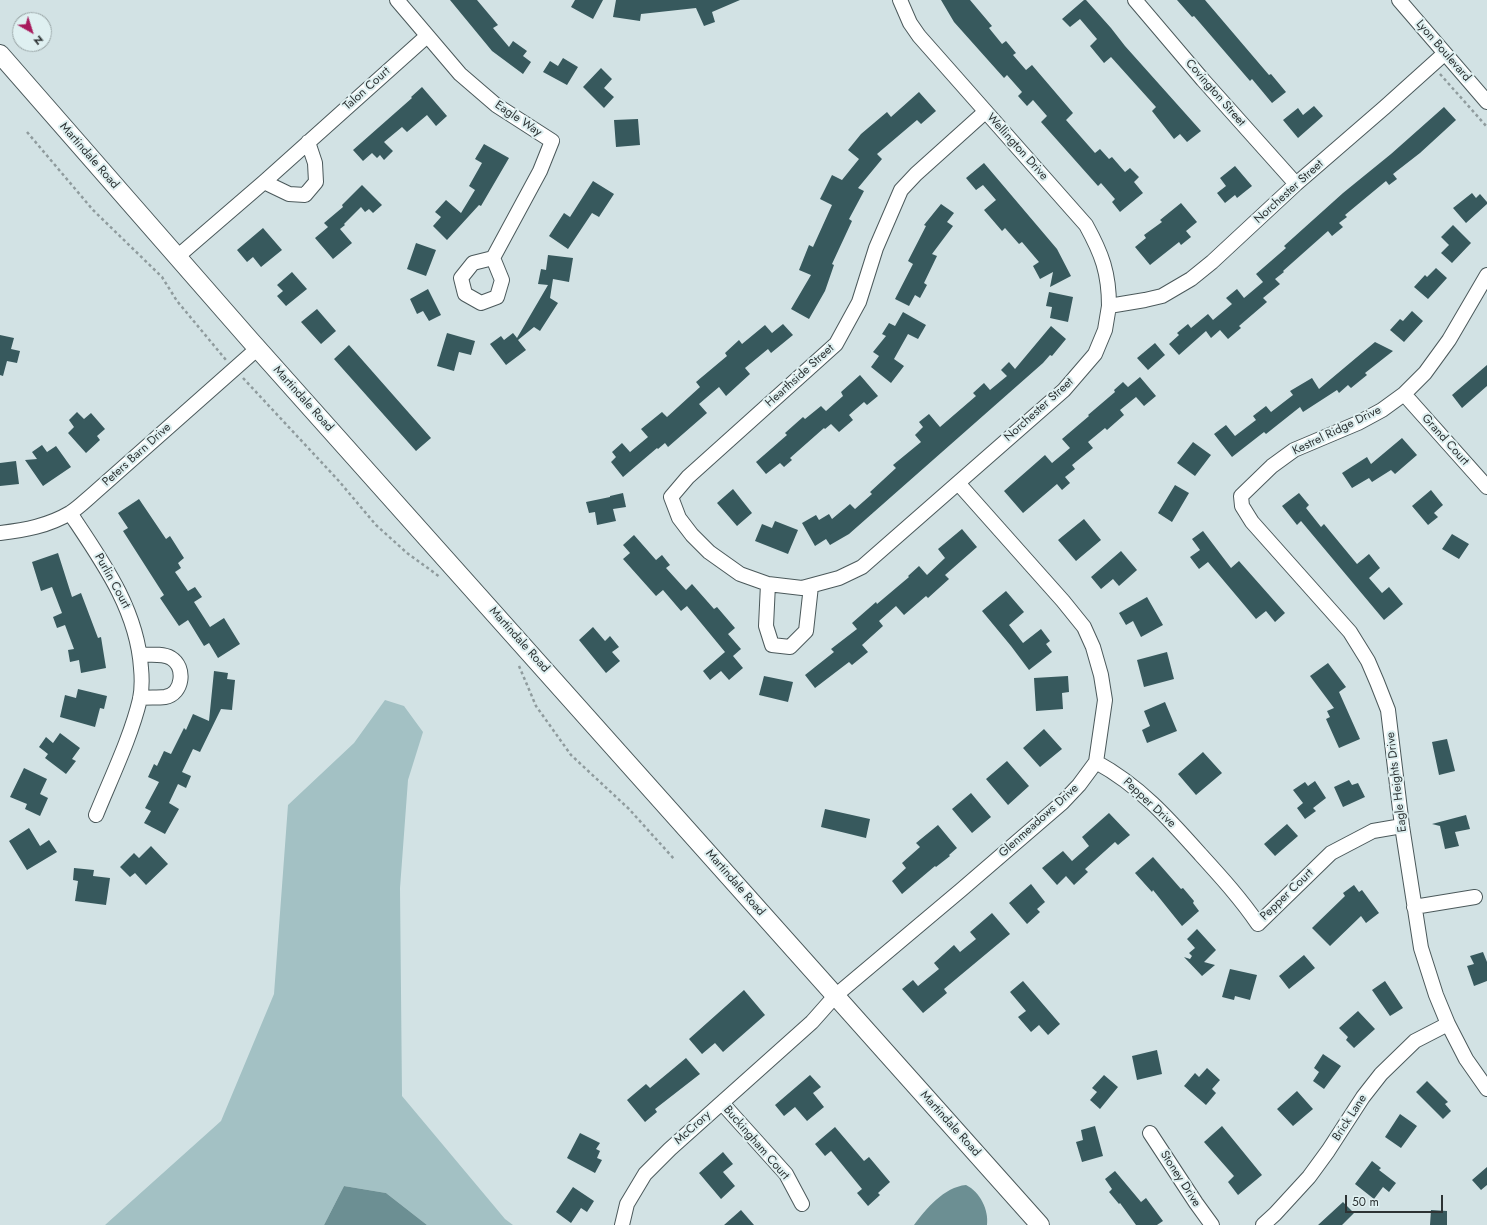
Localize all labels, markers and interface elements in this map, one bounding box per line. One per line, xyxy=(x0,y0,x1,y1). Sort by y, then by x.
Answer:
north arrow xyxy=(12,12,52,52)
street label: Lyon Boulevard xyxy=(1412,17,1474,85)
text: N xyxy=(31,32,47,50)
street label: Covington Street xyxy=(1182,57,1248,129)
street label: Talon Court xyxy=(341,64,393,114)
street label: Eagle Way xyxy=(492,98,544,140)
street label: Wellington Drive xyxy=(983,111,1051,183)
street label: Martindale Road xyxy=(56,120,122,192)
street label: Norchester Street xyxy=(1251,157,1327,227)
street label: Hearthside Street xyxy=(763,342,837,410)
street label: Martindale Road xyxy=(270,363,336,435)
street label: Norchester Street xyxy=(1001,375,1077,445)
street label: Kestrel Ridge Drive xyxy=(1290,403,1384,459)
street label: Grand Court xyxy=(1418,411,1472,469)
street label: Peters Barn Drive xyxy=(100,420,174,490)
street label: Purlin Court xyxy=(91,551,133,611)
street label: Martindale Road xyxy=(486,604,552,676)
street label: Eagle Heights Drive xyxy=(1384,731,1410,833)
street label: Pepper Drive xyxy=(1120,775,1178,831)
street label: Glenmeadows Drive xyxy=(996,781,1082,861)
street label: Martindale Road xyxy=(702,847,768,919)
street label: Pepper Court xyxy=(1258,866,1316,924)
street label: Martindale Road xyxy=(917,1088,983,1160)
street label: Brick Lane xyxy=(1330,1092,1370,1144)
street label: Buckingham Court xyxy=(720,1103,792,1183)
street label: McCrory xyxy=(672,1108,714,1148)
street label: Stoney Drive xyxy=(1157,1148,1203,1210)
scale bar xyxy=(1347,1187,1445,1213)
text: 50 m xyxy=(1352,1193,1379,1211)

